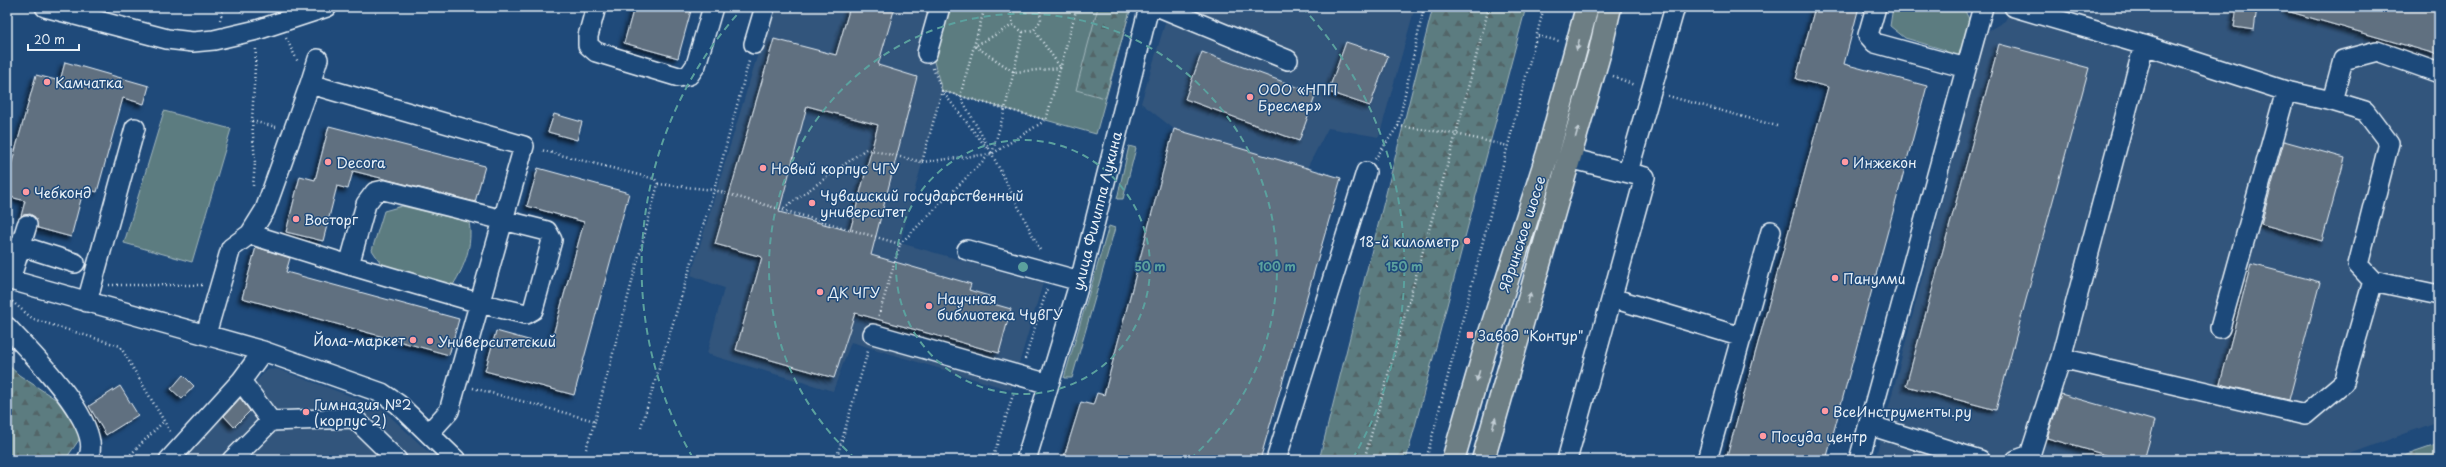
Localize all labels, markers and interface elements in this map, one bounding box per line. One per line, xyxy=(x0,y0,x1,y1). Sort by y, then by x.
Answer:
scale bar xyxy=(28,26,79,52)
text: 20 m xyxy=(34,30,65,48)
one-way arrow xyxy=(1575,39,1581,51)
place label: Камчатка xyxy=(55,72,123,93)
marker: Камчатка xyxy=(42,77,52,87)
place label: ООО «НПП Бреслер» xyxy=(1258,79,1338,116)
marker: ООО «НПП Бреслер» xyxy=(1245,92,1255,102)
one-way arrow xyxy=(1574,126,1580,138)
street label: улица Филиппа Лукина xyxy=(1067,129,1127,293)
place label: Decora xyxy=(336,152,386,173)
place label: Инжекон xyxy=(1853,152,1917,173)
marker: Decora xyxy=(323,157,333,167)
marker: Инжекон xyxy=(1840,157,1850,167)
place label: Новый корпус ЧГУ xyxy=(771,158,900,179)
marker: Новый корпус ЧГУ xyxy=(758,163,768,173)
street label: Ядринское шоссе xyxy=(1493,173,1551,295)
place label: Чебконд xyxy=(34,182,91,203)
place label: Чувашский государственный университет xyxy=(820,185,1024,222)
marker: Чебконд xyxy=(21,187,31,197)
marker: Чувашский государственный университет xyxy=(807,198,817,208)
place label: Восторг xyxy=(304,209,359,230)
marker: Восторг xyxy=(291,214,301,224)
place label: 18-й километр xyxy=(1359,231,1459,252)
marker: 18-й километр xyxy=(1462,236,1472,246)
text: 50 m xyxy=(1134,257,1166,275)
text: 100 m xyxy=(1258,257,1296,275)
text: 150 m xyxy=(1386,257,1422,275)
centre of rings xyxy=(1016,260,1030,274)
place label: Панулми xyxy=(1843,268,1906,289)
marker: Панулми xyxy=(1830,273,1840,283)
place label: ДК ЧГУ xyxy=(827,282,880,303)
marker: ДК ЧГУ xyxy=(815,287,825,297)
place label: Научная библиотека ЧувГУ xyxy=(937,288,1063,325)
one-way arrow xyxy=(1526,291,1532,303)
marker: Научная библиотека ЧувГУ xyxy=(924,301,934,311)
place label: Завод "Контур" xyxy=(1478,325,1583,346)
place label: Йола-маркет xyxy=(313,330,405,351)
marker: Завод "Контур" xyxy=(1465,330,1475,340)
place label: Университетский xyxy=(438,331,556,352)
marker: Йола-маркет xyxy=(408,335,418,345)
marker: Университетский xyxy=(425,336,435,346)
one-way arrow xyxy=(1475,371,1481,383)
place label: Гимназия №2 (корпус 2) xyxy=(314,394,412,431)
place label: ВсеИнструменты.ру xyxy=(1833,401,1972,422)
marker: ВсеИнструменты.ру xyxy=(1820,406,1830,416)
marker: Гимназия №2 (корпус 2) xyxy=(301,407,311,417)
one-way arrow xyxy=(1491,416,1497,428)
place label: Посуда центр xyxy=(1771,426,1867,447)
marker: Посуда центр xyxy=(1758,431,1768,441)

